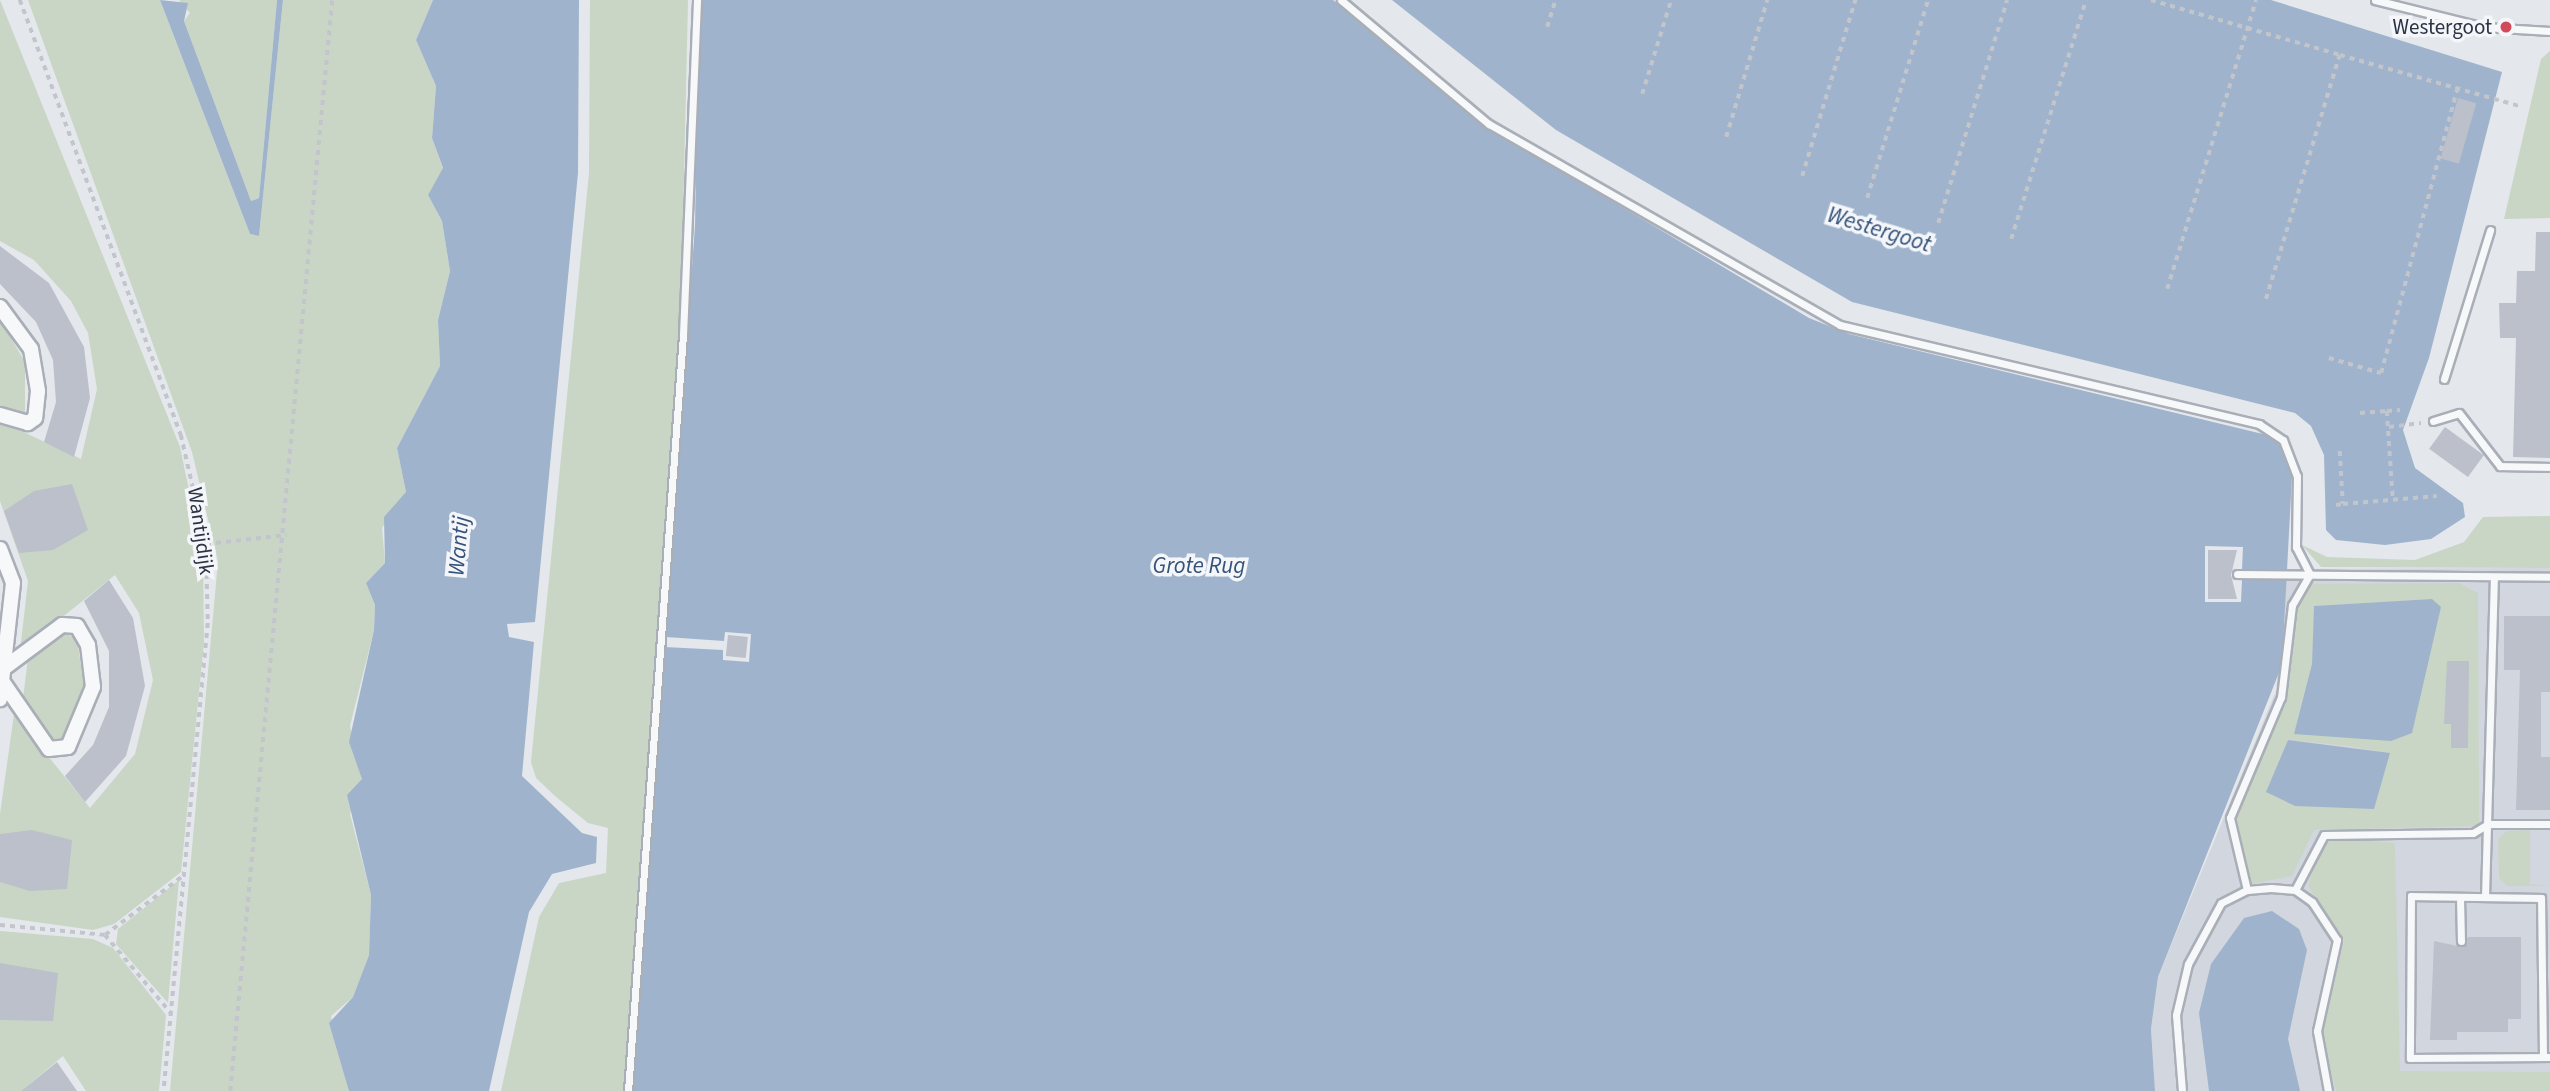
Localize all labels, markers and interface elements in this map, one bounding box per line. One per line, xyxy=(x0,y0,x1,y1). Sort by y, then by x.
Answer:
place label: Westergoot xyxy=(2393,14,2492,40)
marker: Westergoot xyxy=(2498,19,2514,35)
water label: Westergoot xyxy=(1824,201,1934,259)
street label: Wantijdijk xyxy=(182,486,220,576)
water label: Wantij xyxy=(443,515,475,577)
water label: Grote Rug xyxy=(1153,552,1245,580)

